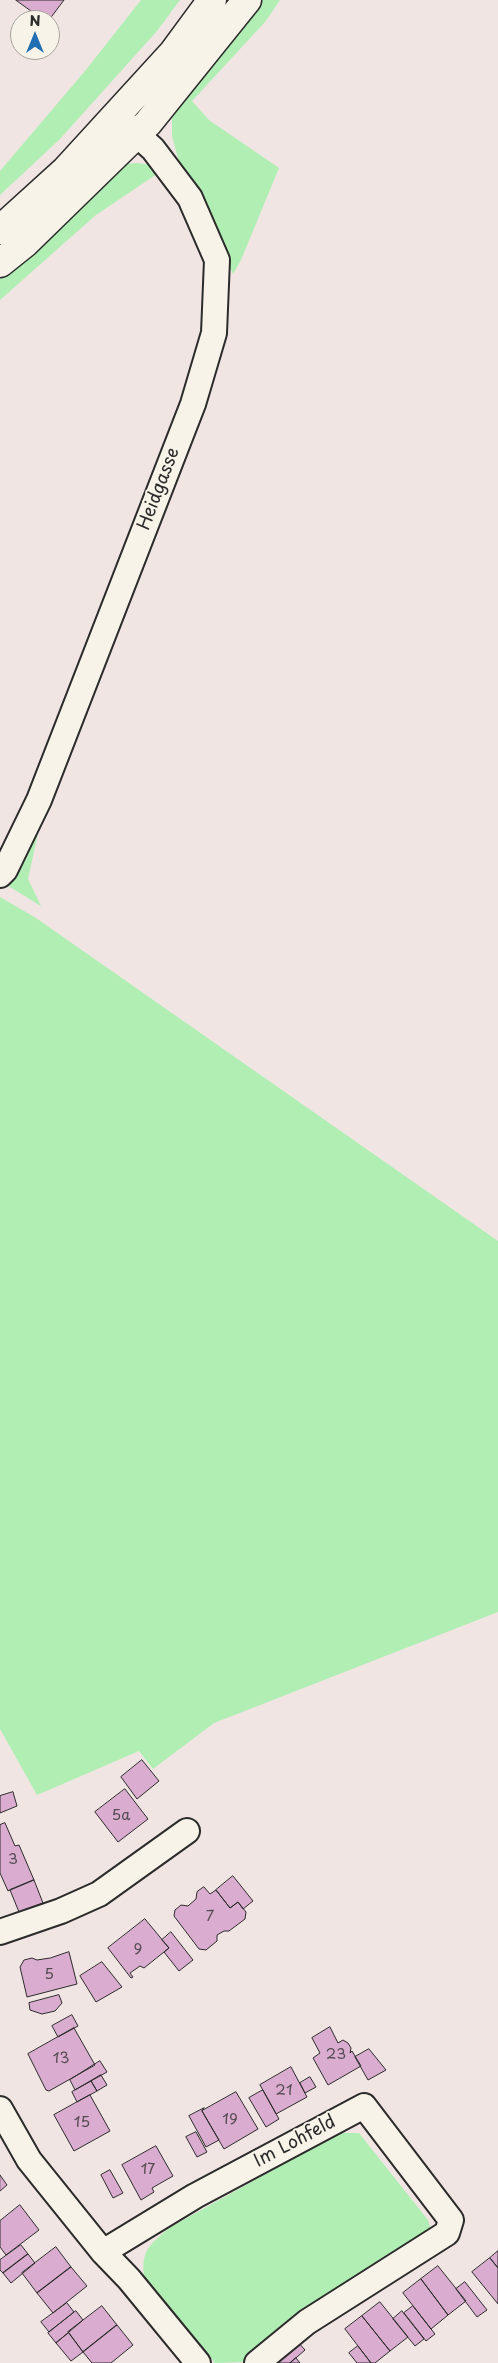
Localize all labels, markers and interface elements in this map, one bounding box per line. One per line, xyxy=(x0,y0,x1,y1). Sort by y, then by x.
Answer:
north arrow xyxy=(10,10,60,60)
text: N xyxy=(29,10,41,31)
street label: Heidgasse xyxy=(133,445,185,533)
house number: 5a xyxy=(112,1807,130,1825)
house number: 3 xyxy=(8,1851,18,1869)
house number: 7 xyxy=(206,1908,214,1926)
house number: 9 xyxy=(134,1941,142,1959)
house number: 5 xyxy=(44,1966,54,1984)
house number: 23 xyxy=(326,2046,346,2064)
house number: 13 xyxy=(53,2050,69,2068)
house number: 21 xyxy=(275,2082,293,2100)
house number: 19 xyxy=(222,2111,238,2129)
street label: Im Lohfeld xyxy=(250,2111,340,2173)
house number: 15 xyxy=(74,2114,90,2132)
house number: 17 xyxy=(141,2161,155,2179)

